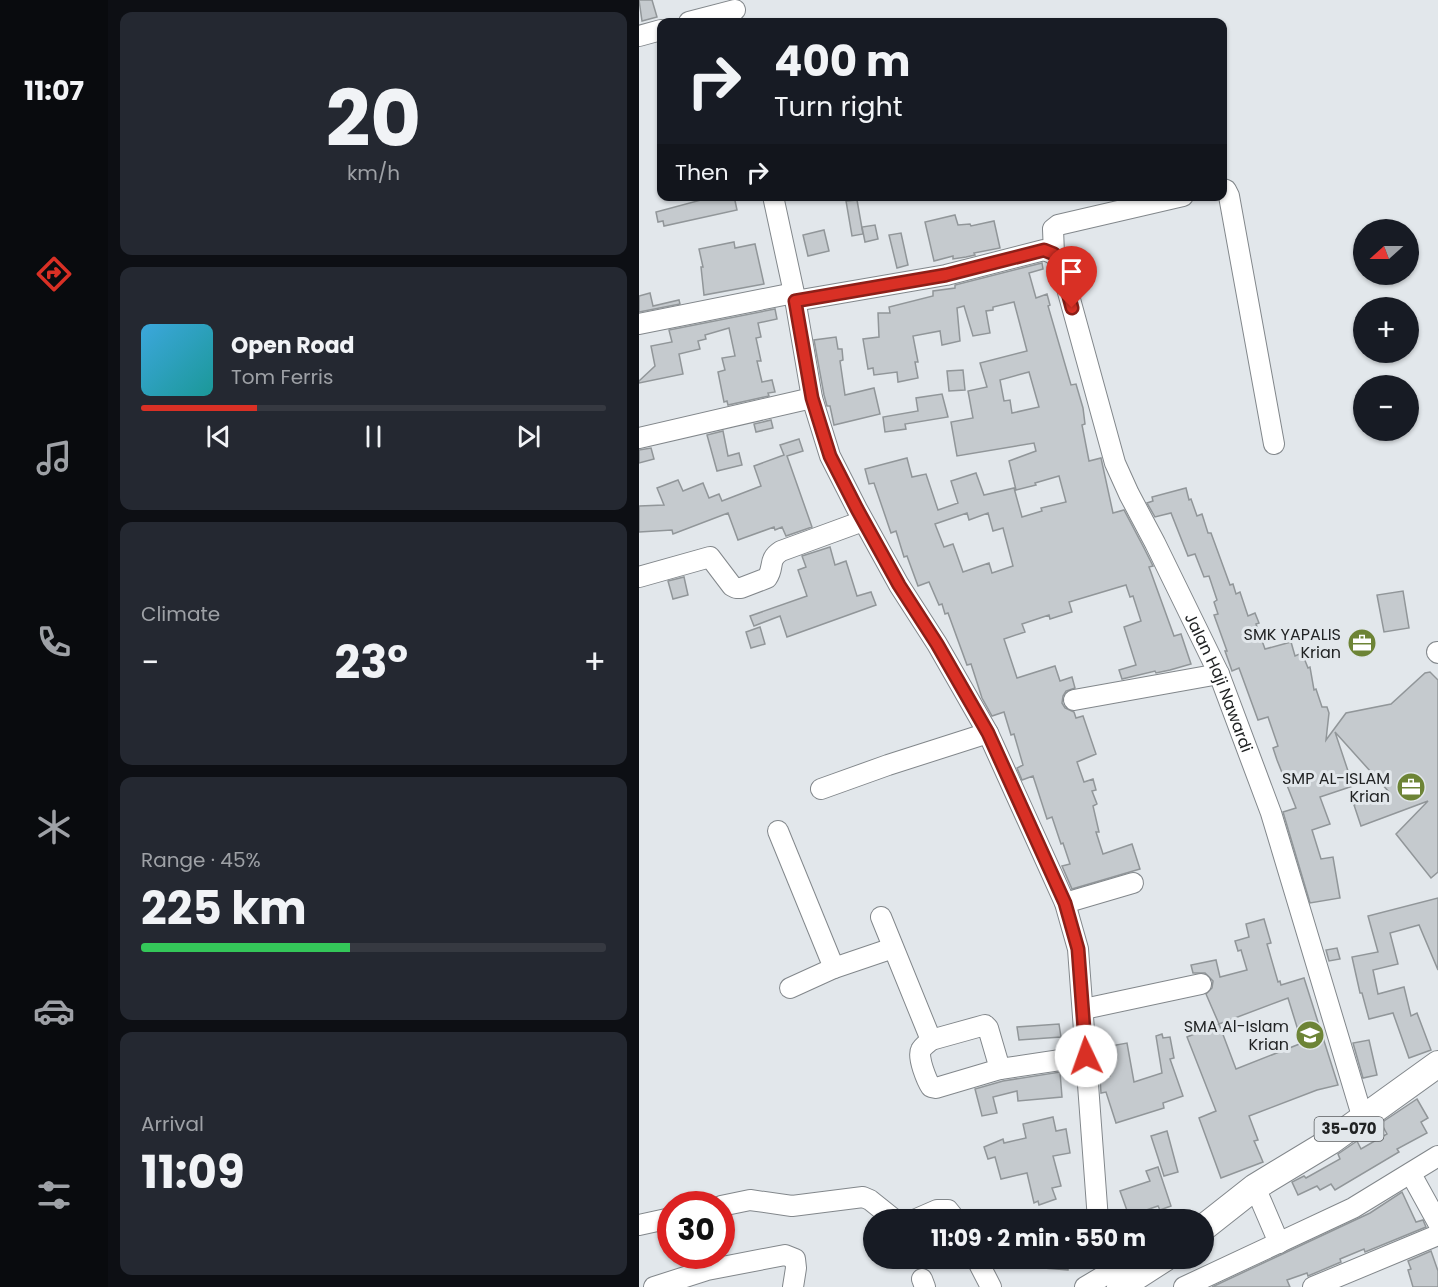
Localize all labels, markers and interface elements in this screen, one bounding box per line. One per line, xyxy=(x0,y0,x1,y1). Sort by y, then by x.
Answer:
text: 400 m xyxy=(774,32,911,91)
icon: right xyxy=(675,42,753,120)
text: 20 xyxy=(326,64,421,173)
text: 11:07 xyxy=(24,72,84,109)
text: Turn right xyxy=(774,88,903,125)
icon: right xyxy=(741,156,774,189)
text: Then xyxy=(675,157,729,188)
text: km/h xyxy=(347,159,400,187)
north arrow xyxy=(1353,219,1419,285)
map controls xyxy=(1353,219,1419,441)
pin xyxy=(1046,246,1097,308)
icon: directions xyxy=(33,253,75,295)
icon: arrive xyxy=(1055,255,1088,288)
button: + xyxy=(1353,297,1419,363)
text: Open Road xyxy=(231,330,355,361)
text: Tom Ferris xyxy=(231,363,333,391)
button: − xyxy=(1353,375,1419,441)
icon: previous xyxy=(202,420,235,453)
icon: pause xyxy=(357,420,390,453)
icon: next xyxy=(512,420,545,453)
icon: music xyxy=(33,437,75,479)
text: Climate xyxy=(141,600,220,628)
street label: Jalan Haji Nawardi xyxy=(1179,609,1258,755)
icon: phone xyxy=(33,621,75,663)
place label: SMK YAPALIS Krian xyxy=(1244,623,1341,664)
office icon: SMK YAPALIS Krian xyxy=(1346,627,1378,659)
text: 23° xyxy=(334,631,408,694)
text: − xyxy=(141,639,159,686)
text: + xyxy=(583,639,606,686)
place label: SMP AL-ISLAM Krian xyxy=(1282,767,1390,808)
office icon: SMP AL-ISLAM Krian xyxy=(1395,771,1427,803)
icon: climate xyxy=(33,806,75,848)
text: Range · 45% xyxy=(141,846,261,874)
text: 225 km xyxy=(141,877,307,940)
icon: car xyxy=(33,990,75,1032)
place label: SMA Al-Islam Krian xyxy=(1184,1015,1289,1056)
school or university icon: SMA Al-Islam Krian xyxy=(1294,1019,1326,1051)
position arrow xyxy=(1054,1024,1118,1088)
text: Arrival xyxy=(141,1110,204,1138)
road number: 35-070 xyxy=(1315,1117,1383,1141)
text: 11:09 xyxy=(141,1141,245,1204)
icon: filters xyxy=(33,1174,75,1216)
speed limit sign: 30 xyxy=(657,1191,735,1269)
text: 11:09 · 2 min · 550 m xyxy=(931,1223,1146,1254)

